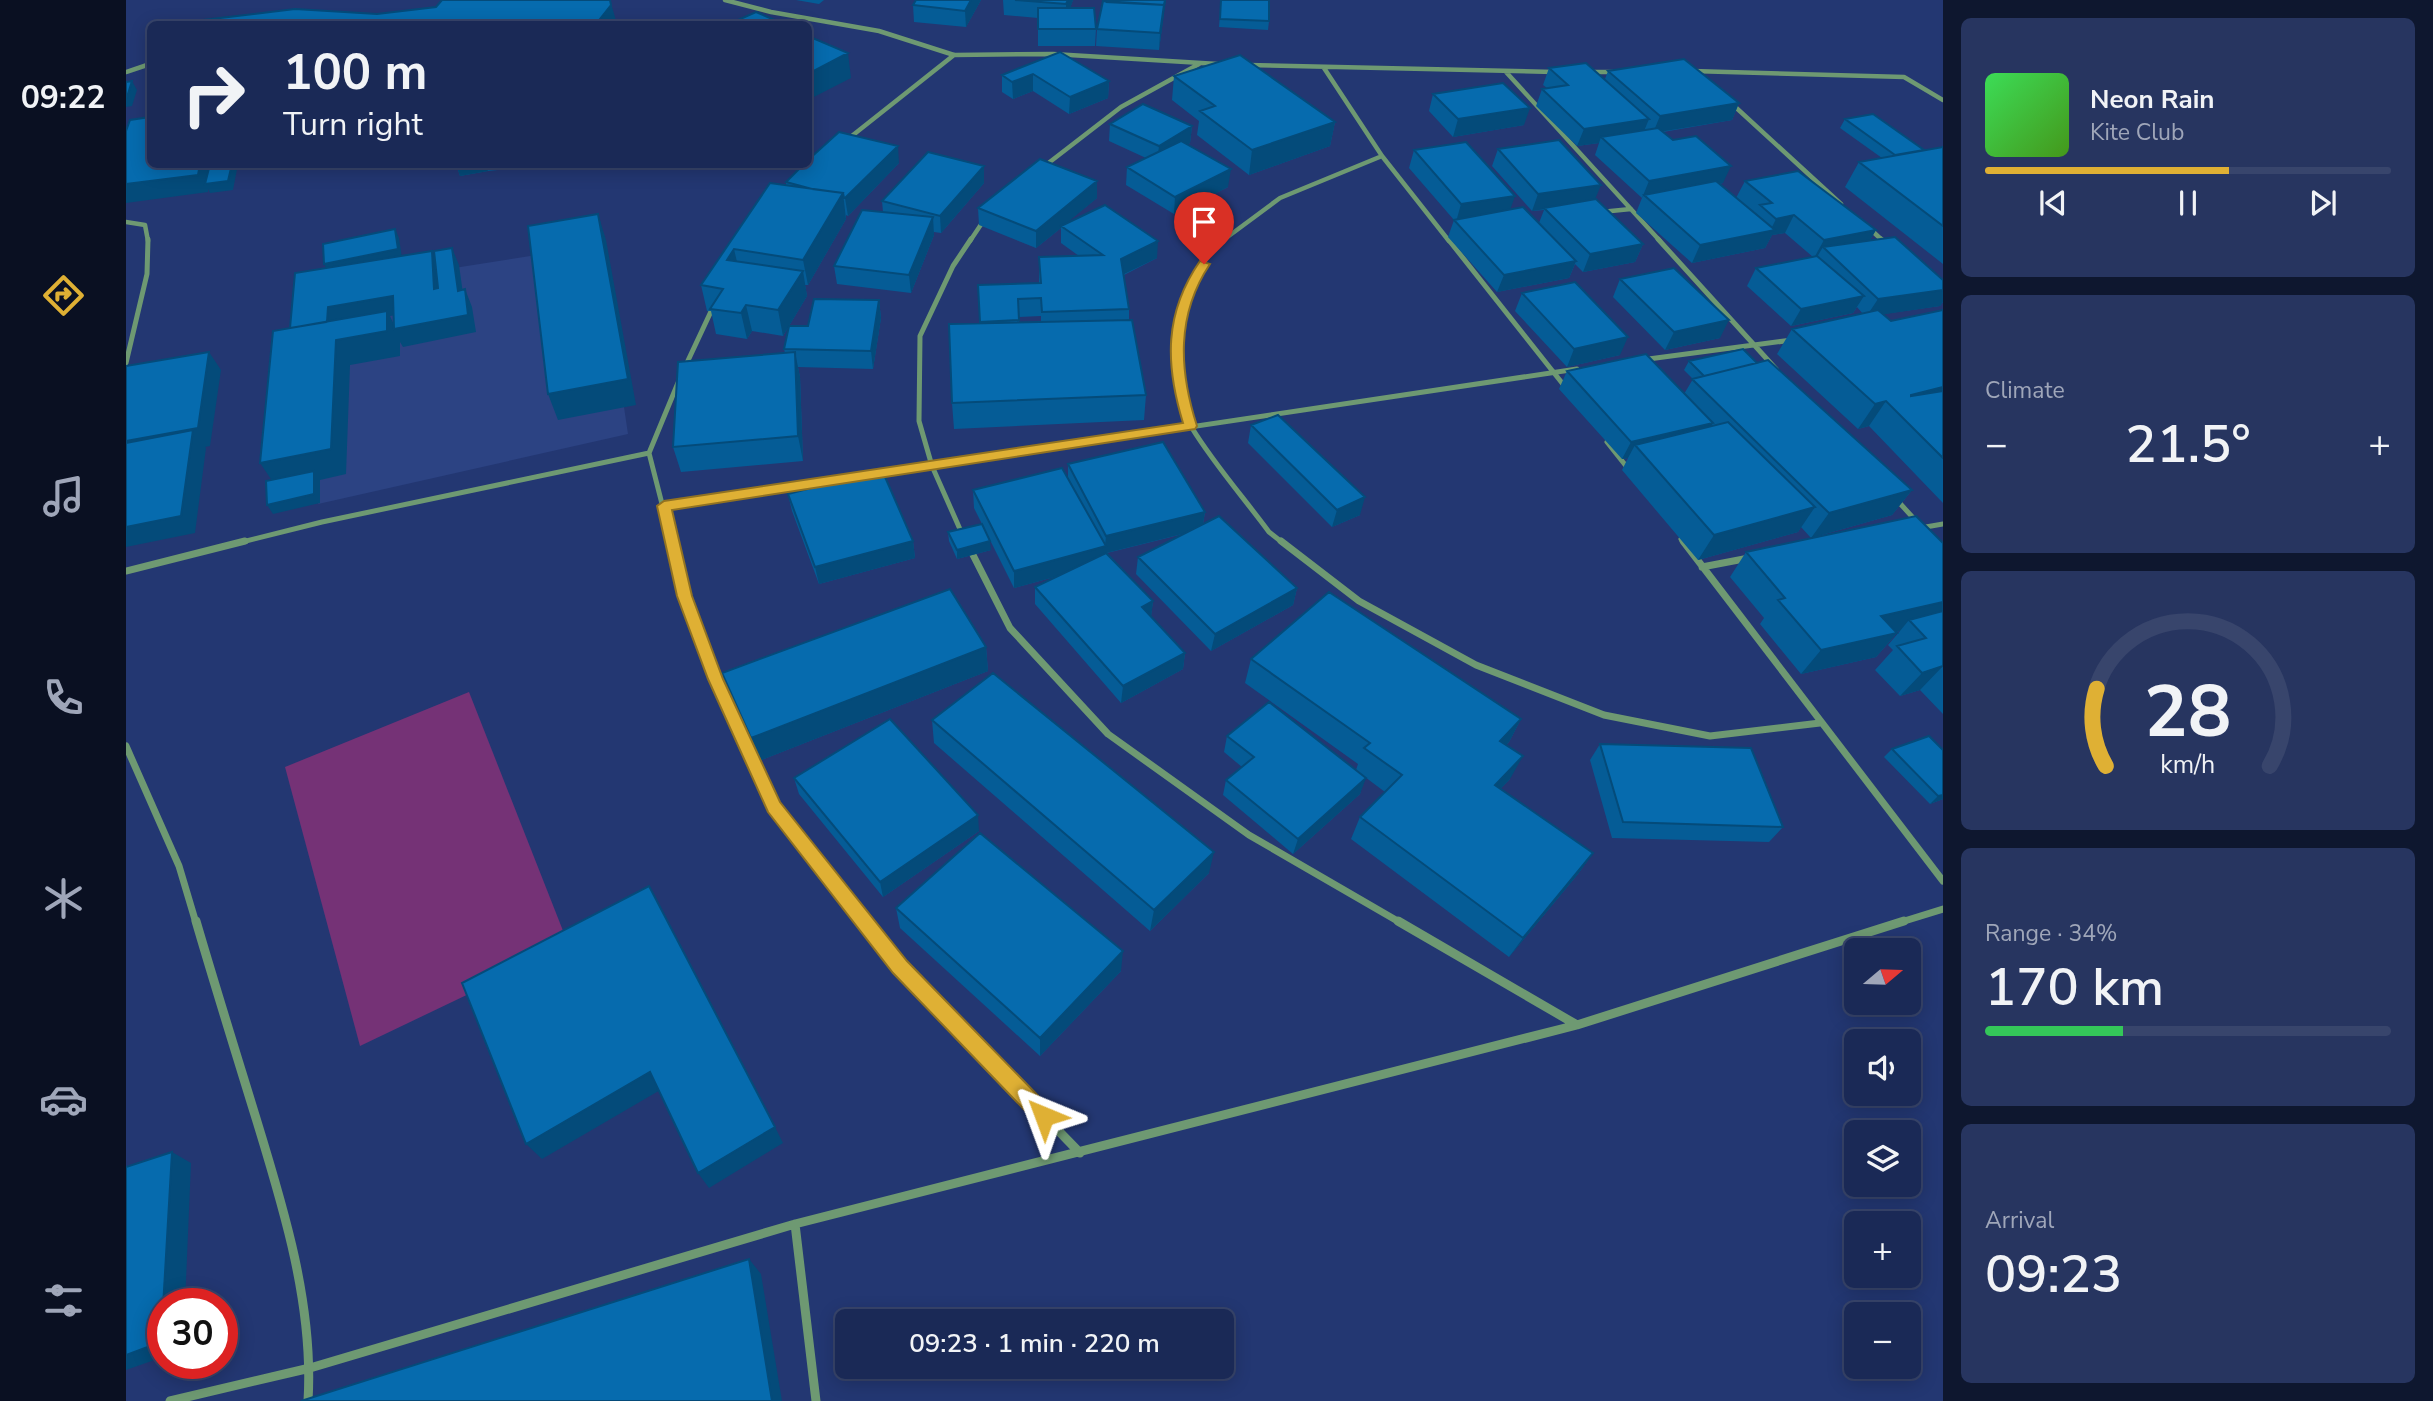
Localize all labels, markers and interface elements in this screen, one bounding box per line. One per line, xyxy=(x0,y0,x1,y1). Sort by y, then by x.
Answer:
text: 100 m xyxy=(283,39,427,106)
icon: right xyxy=(168,49,259,140)
text: 09:22 xyxy=(21,76,105,119)
text: Neon Rain xyxy=(2090,82,2215,117)
text: Turn right xyxy=(283,103,423,146)
text: Kite Club xyxy=(2090,117,2184,148)
icon: previous xyxy=(2034,184,2072,222)
icon: pause xyxy=(2169,184,2207,222)
icon: next xyxy=(2304,184,2342,222)
pin xyxy=(1174,192,1234,264)
icon: arrive xyxy=(1185,203,1223,241)
icon: directions xyxy=(39,271,88,320)
text: Climate xyxy=(1985,375,2065,406)
text: 21.5° xyxy=(2125,409,2251,480)
text: − xyxy=(1985,419,2008,470)
text: + xyxy=(2368,419,2391,470)
icon: music xyxy=(39,472,88,521)
text: 28 xyxy=(2144,663,2232,763)
icon: phone xyxy=(39,673,88,722)
text: km/h xyxy=(2160,748,2216,782)
icon: climate xyxy=(39,874,88,923)
text: Range · 34% xyxy=(1985,918,2117,949)
north arrow xyxy=(1844,938,1922,1015)
map controls xyxy=(1844,938,1921,1379)
text: 170 km xyxy=(1985,952,2164,1023)
button: sound xyxy=(1844,1029,1921,1106)
icon: car xyxy=(39,1075,88,1124)
position arrow xyxy=(1007,1079,1081,1153)
button: layers xyxy=(1844,1120,1921,1197)
text: Arrival xyxy=(1985,1205,2054,1236)
button: + xyxy=(1844,1211,1921,1288)
text: 09:23 xyxy=(1985,1239,2122,1310)
icon: filters xyxy=(39,1276,88,1325)
speed limit sign: 30 xyxy=(147,1288,238,1379)
button: − xyxy=(1844,1302,1921,1379)
text: 09:23 · 1 min · 220 m xyxy=(909,1326,1160,1361)

